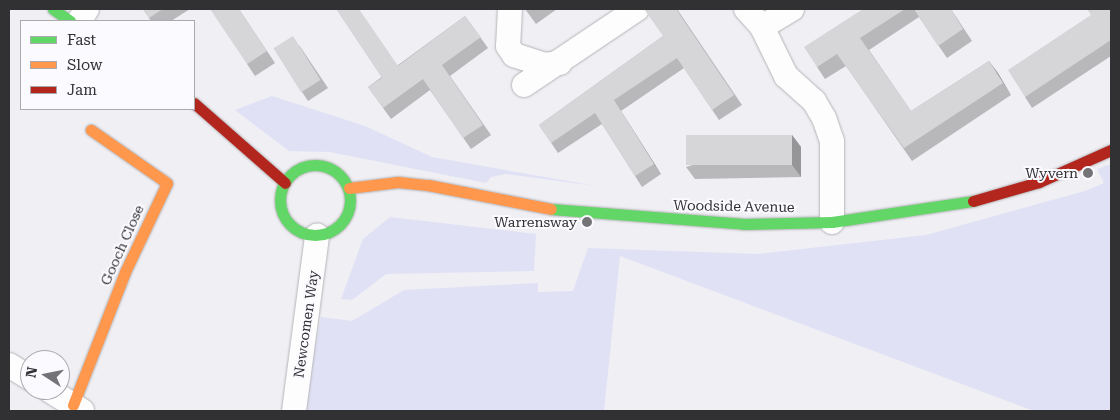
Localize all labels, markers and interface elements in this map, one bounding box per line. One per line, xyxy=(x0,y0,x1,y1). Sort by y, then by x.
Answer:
legend xyxy=(20,20,195,110)
text: Fast xyxy=(67,31,96,49)
text: Slow xyxy=(67,56,102,74)
text: Jam xyxy=(67,81,97,99)
place label: Wyvern xyxy=(1025,165,1078,181)
marker: Wyvern xyxy=(1082,167,1094,179)
street label: Woodside Avenue xyxy=(673,197,795,215)
street label: Gooch Close xyxy=(97,202,147,288)
place label: Warrensway xyxy=(494,214,577,230)
marker: Warrensway xyxy=(581,216,593,228)
street label: Newcomen Way xyxy=(290,269,322,379)
north arrow xyxy=(20,350,70,400)
text: N xyxy=(22,366,40,379)

